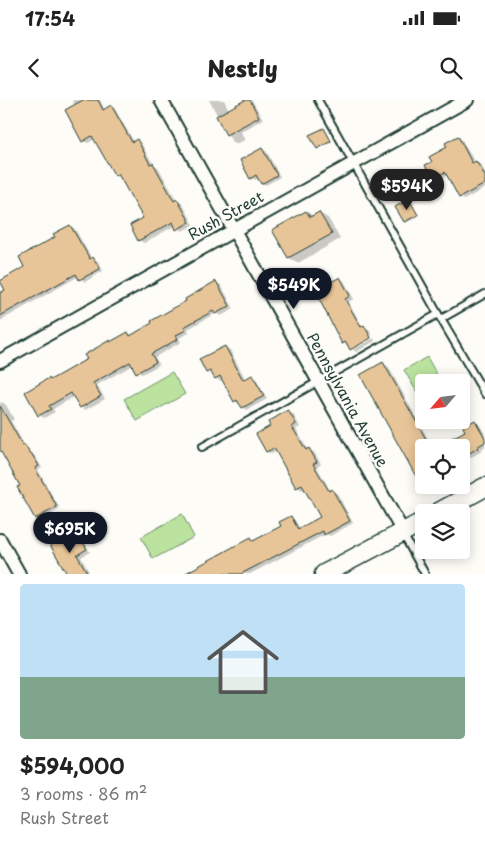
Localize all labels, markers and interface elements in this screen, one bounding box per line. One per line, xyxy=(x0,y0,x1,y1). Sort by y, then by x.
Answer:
text: 17:54 xyxy=(25,4,75,32)
text: Nestly xyxy=(207,51,278,84)
icon: back xyxy=(20,54,48,82)
icon: search xyxy=(437,54,465,82)
pin: $594K xyxy=(372,168,442,211)
text: $594K xyxy=(381,173,433,197)
street label: Rush Street xyxy=(183,184,267,245)
pin: $549K xyxy=(259,268,329,310)
text: $549K xyxy=(268,272,320,296)
street label: Pennsylvania Avenue xyxy=(302,328,395,471)
north arrow xyxy=(415,374,470,429)
map controls xyxy=(415,374,470,559)
button: locate xyxy=(415,439,470,494)
button: layers xyxy=(415,504,470,559)
pin: $695K xyxy=(35,512,105,554)
text: $695K xyxy=(44,516,96,540)
icon: home xyxy=(198,617,288,707)
text: $594,000 xyxy=(20,749,125,781)
text: 3 rooms · 86 m² xyxy=(20,781,147,805)
text: Rush Street xyxy=(20,805,109,829)

